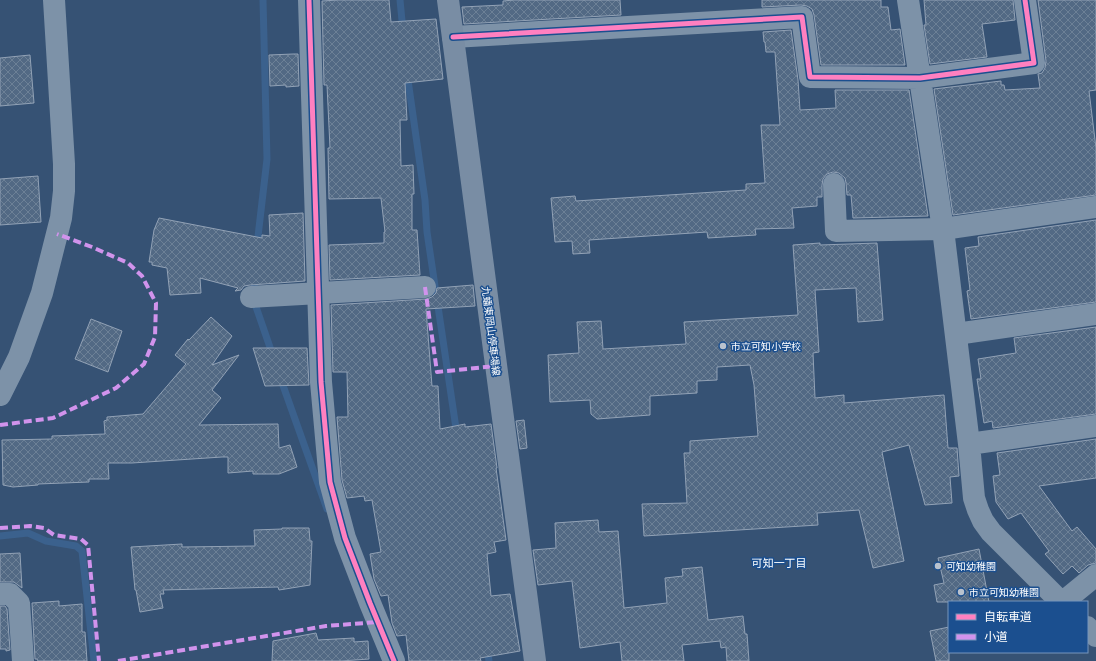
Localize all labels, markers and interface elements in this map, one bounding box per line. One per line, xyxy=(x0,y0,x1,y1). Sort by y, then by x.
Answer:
street label: 九蟠東岡山停車場線 xyxy=(480,286,502,376)
marker: 市立可知小学校 xyxy=(718,341,728,351)
place label: 市立可知小学校 xyxy=(731,341,801,352)
district label: 可知一丁目 xyxy=(752,557,807,570)
marker: 可知幼稚園 xyxy=(933,561,943,571)
place label: 可知幼稚園 xyxy=(946,561,996,572)
marker: 市立可知幼稚園 xyxy=(956,587,966,597)
place label: 市立可知幼稚園 xyxy=(969,587,1039,598)
legend xyxy=(948,601,1088,653)
text: 自転車道 xyxy=(984,610,1032,624)
text: 小道 xyxy=(984,630,1008,644)

